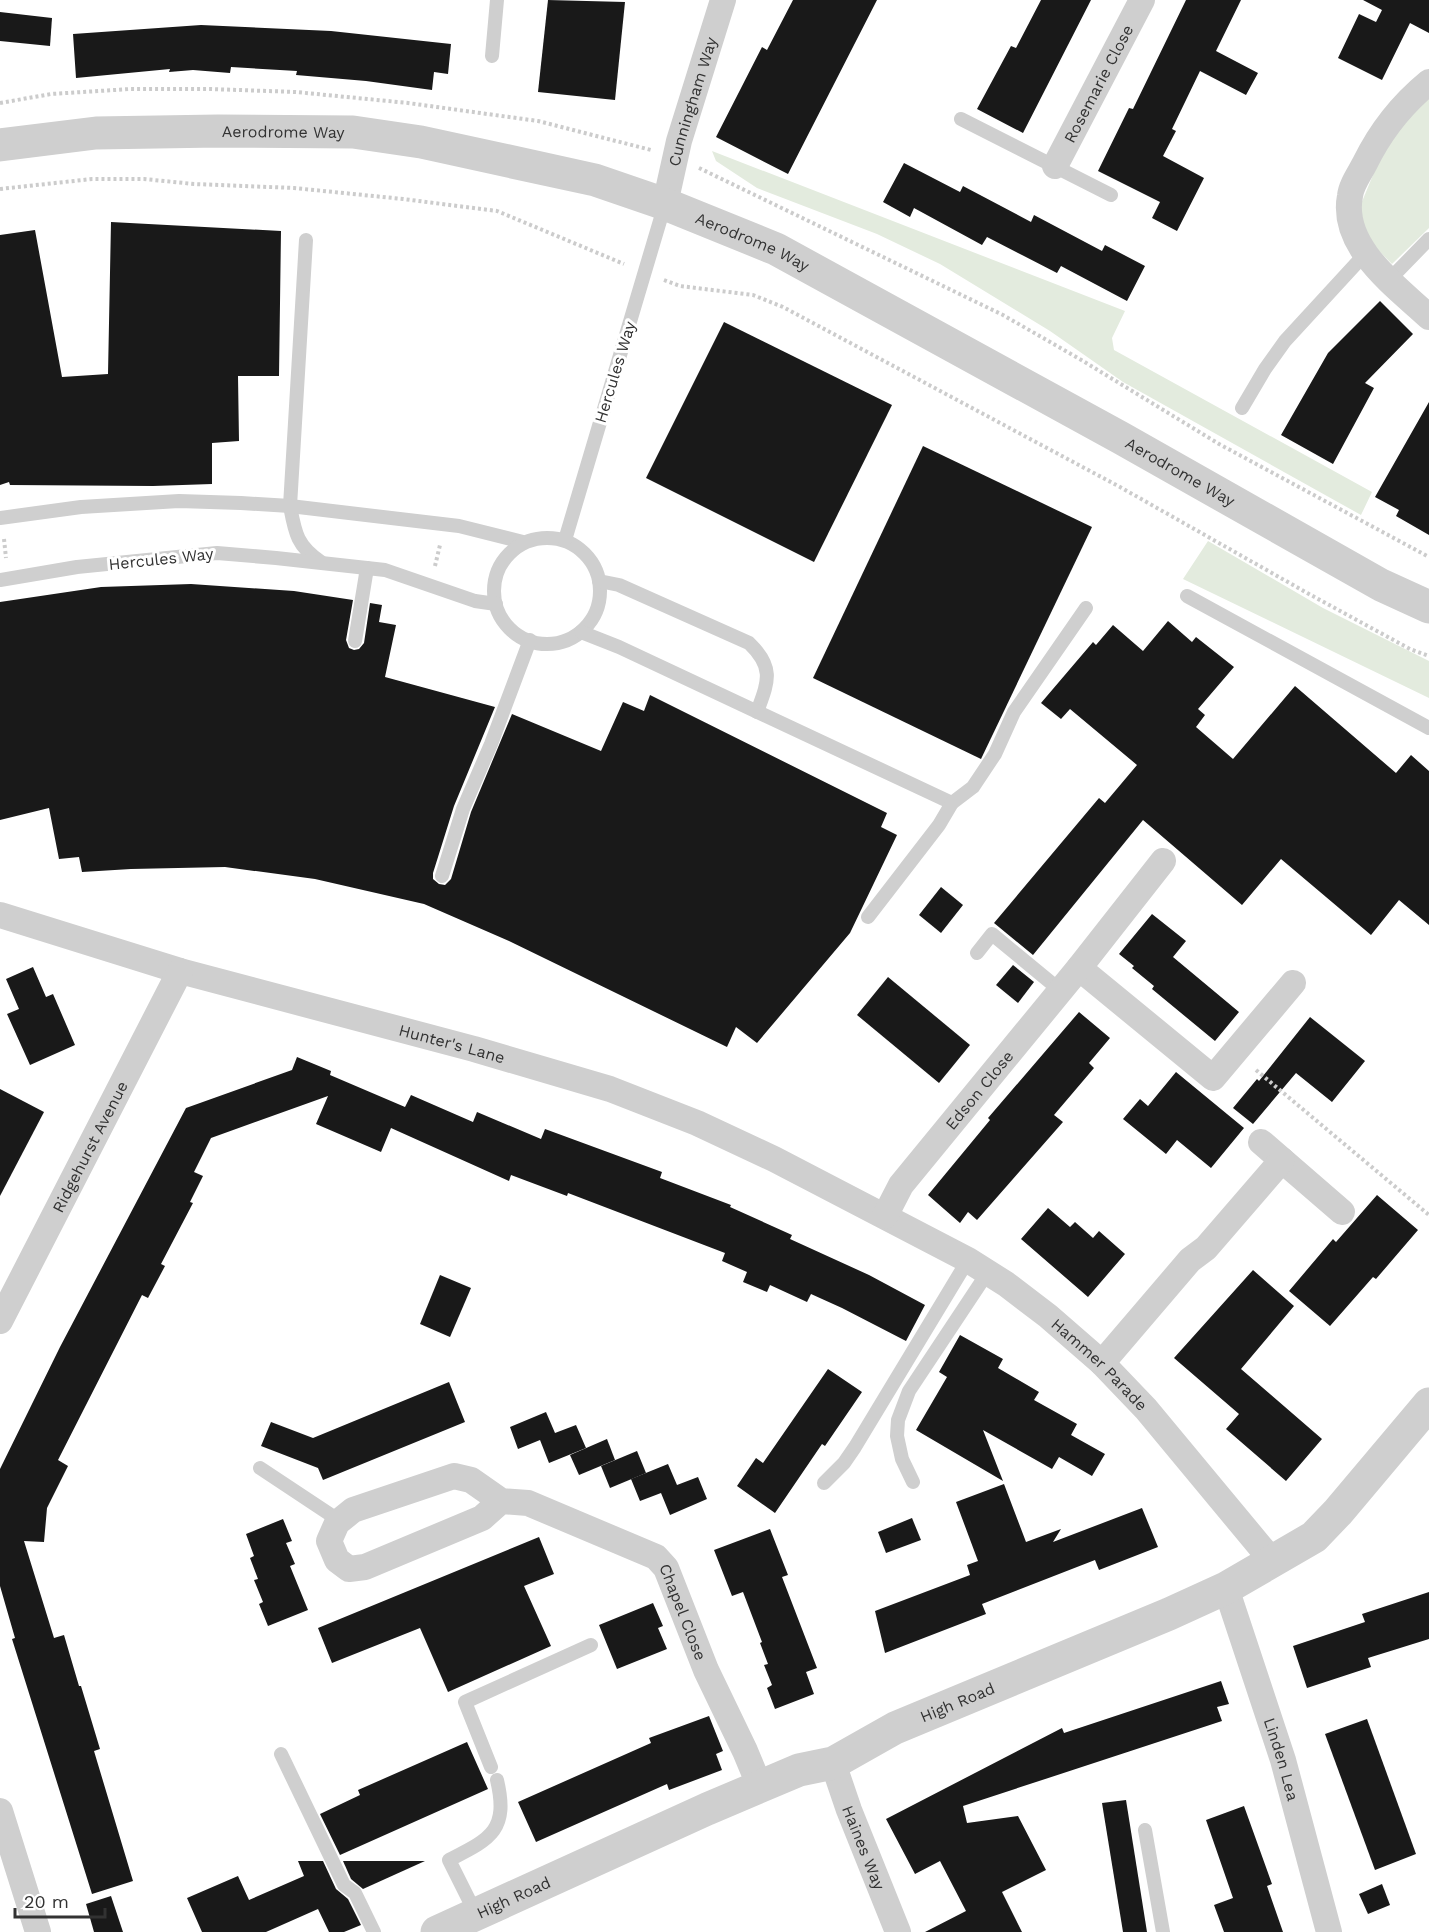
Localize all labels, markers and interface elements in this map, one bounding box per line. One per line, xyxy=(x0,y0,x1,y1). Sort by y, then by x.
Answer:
street label: Rosemarie Close xyxy=(1059,21,1137,146)
street label: Cunningham Way xyxy=(664,34,721,168)
street label: Aerodrome Way xyxy=(222,122,345,141)
street label: Aerodrome Way xyxy=(693,208,814,275)
street label: Hercules Way xyxy=(591,318,640,425)
street label: Aerodrome Way xyxy=(1122,433,1239,510)
street label: Hercules Way xyxy=(108,544,215,574)
street label: Hunter's Lane xyxy=(397,1020,507,1067)
street label: Edson Close xyxy=(941,1046,1017,1133)
street label: Ridgehurst Avenue xyxy=(48,1078,131,1216)
street label: Hammer Parade xyxy=(1048,1314,1152,1414)
street label: Chapel Close xyxy=(656,1561,711,1663)
street label: High Road xyxy=(917,1678,997,1726)
street label: Linden Lea xyxy=(1260,1715,1303,1803)
street label: Haines Way xyxy=(839,1802,890,1893)
street label: High Road xyxy=(474,1872,553,1922)
scale bar xyxy=(15,1881,105,1919)
text: 20 m xyxy=(24,1891,69,1912)

